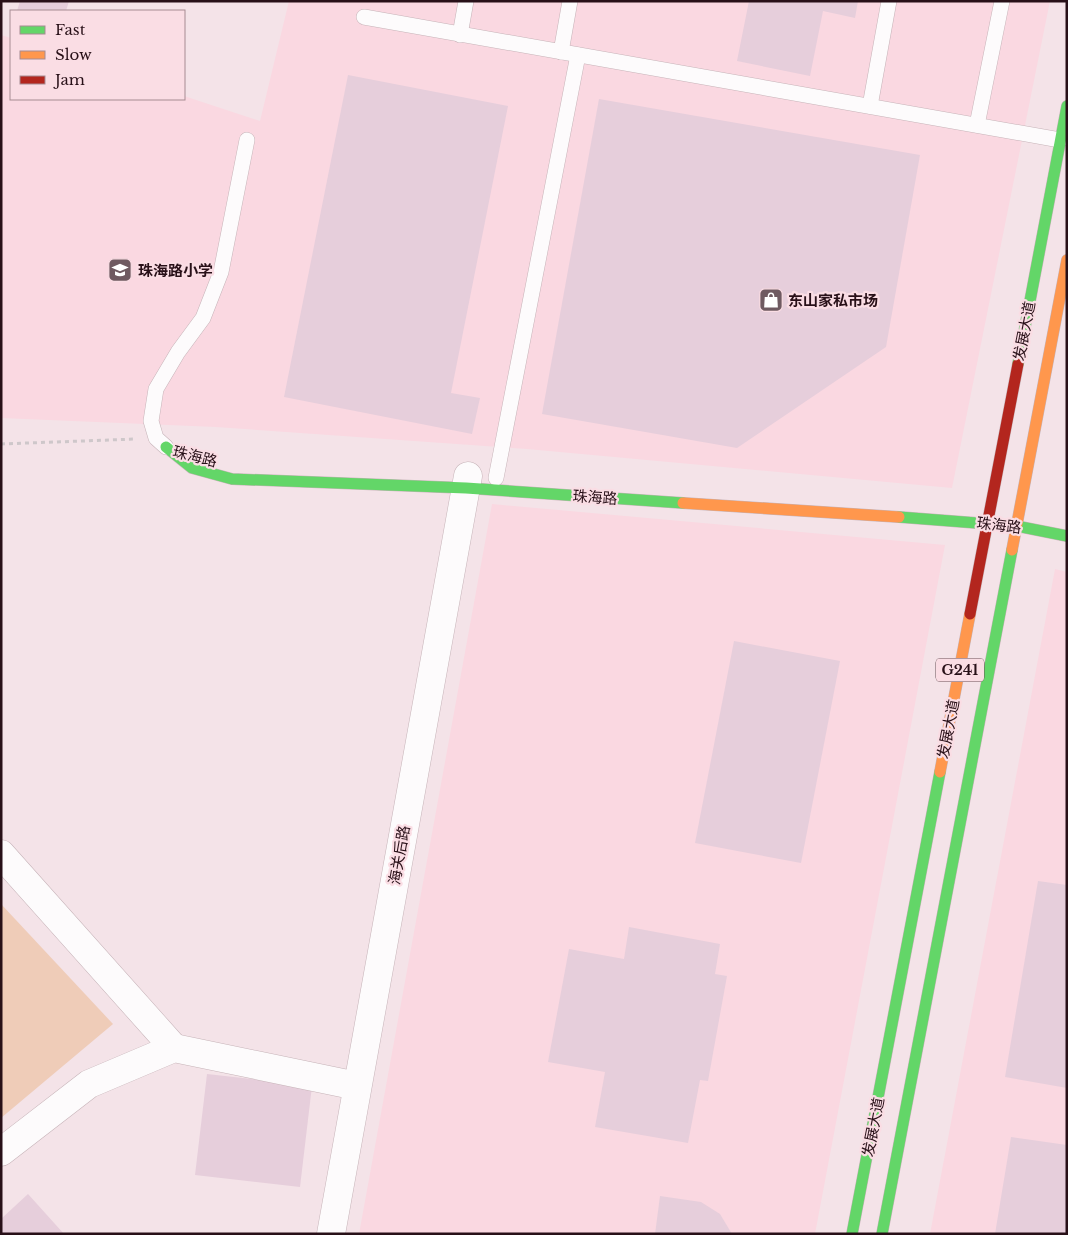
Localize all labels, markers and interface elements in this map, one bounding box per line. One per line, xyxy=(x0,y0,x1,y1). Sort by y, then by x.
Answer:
legend xyxy=(10,10,185,100)
text: Fast xyxy=(55,20,86,39)
text: Slow xyxy=(55,45,92,64)
text: Jam xyxy=(53,70,85,89)
school or university icon: 珠海路小学 xyxy=(107,257,133,283)
place label: 珠海路小学 xyxy=(138,261,213,280)
shop icon: 东山家私市场 xyxy=(758,287,784,313)
place label: 东山家私市场 xyxy=(788,291,878,310)
street label: 发展大道 xyxy=(1009,300,1039,362)
street label: 珠海路 xyxy=(171,441,219,471)
street label: 珠海路 xyxy=(572,486,618,508)
street label: 珠海路 xyxy=(976,513,1022,537)
road number: G241 xyxy=(936,658,984,682)
street label: 发展大道 xyxy=(933,698,963,760)
street label: 海关后路 xyxy=(384,824,414,886)
street label: 发展大道 xyxy=(858,1096,888,1158)

